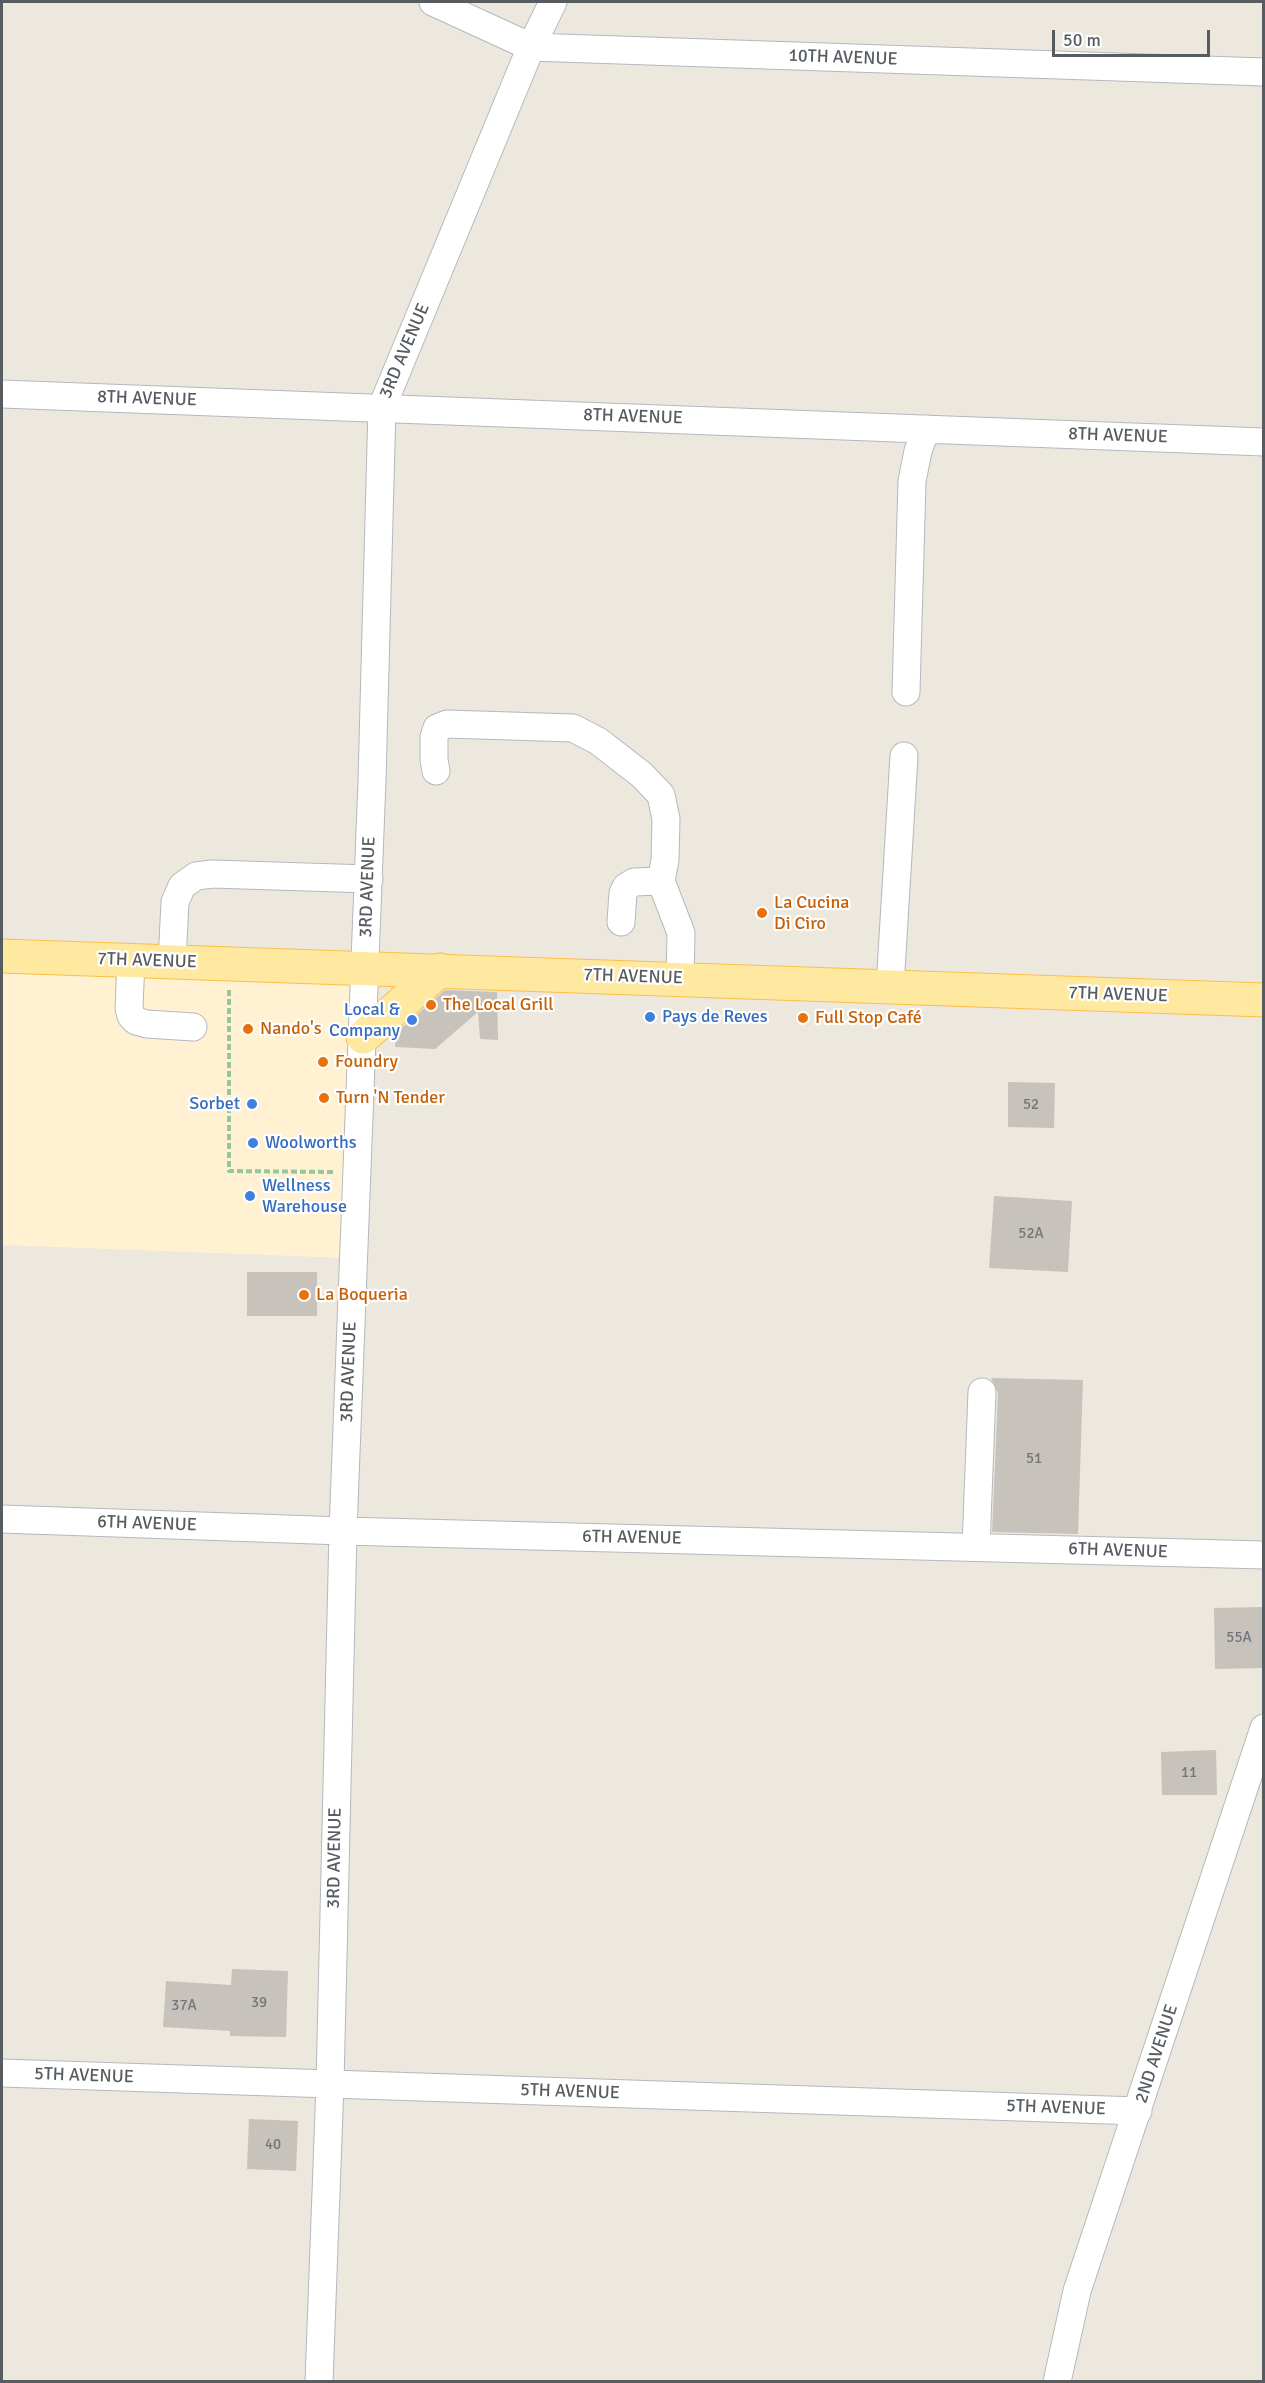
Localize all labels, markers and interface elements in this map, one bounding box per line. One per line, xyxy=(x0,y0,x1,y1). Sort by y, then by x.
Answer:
scale bar xyxy=(1055,18,1212,56)
text: 50 m xyxy=(1063,29,1101,51)
street label: 10TH AVENUE xyxy=(788,45,898,71)
street label: 3RD AVENUE xyxy=(375,300,435,402)
street label: 8TH AVENUE xyxy=(97,386,197,412)
street label: 8TH AVENUE xyxy=(583,404,683,430)
street label: 8TH AVENUE xyxy=(1068,423,1168,449)
street label: 3RD AVENUE xyxy=(355,836,381,938)
place label: La Cucina Di Ciro xyxy=(774,892,849,934)
marker: La Cucina Di Ciro xyxy=(755,906,769,920)
street label: 7TH AVENUE xyxy=(97,948,197,974)
street label: 7TH AVENUE xyxy=(583,964,683,990)
street label: 7TH AVENUE xyxy=(1068,982,1168,1008)
place label: The Local Grill xyxy=(443,994,554,1016)
marker: The Local Grill xyxy=(424,998,438,1012)
place label: Local & Company xyxy=(329,999,400,1042)
place label: Pays de Reves xyxy=(662,1006,768,1028)
place label: Full Stop Café xyxy=(815,1007,922,1029)
marker: Pays de Reves xyxy=(643,1010,657,1024)
marker: Full Stop Café xyxy=(796,1011,810,1025)
marker: Local & Company xyxy=(405,1013,419,1027)
place label: Nando's xyxy=(260,1018,322,1040)
marker: Nando's xyxy=(241,1022,255,1036)
place label: Foundry xyxy=(335,1051,398,1073)
marker: Foundry xyxy=(316,1055,330,1069)
place label: Turn 'N Tender xyxy=(336,1087,445,1109)
marker: Turn 'N Tender xyxy=(317,1091,331,1105)
place label: Sorbet xyxy=(189,1093,240,1115)
house number: 52 xyxy=(1023,1096,1039,1114)
marker: Sorbet xyxy=(245,1097,259,1111)
place label: Woolworths xyxy=(265,1132,357,1154)
marker: Woolworths xyxy=(246,1136,260,1150)
place label: Wellness Warehouse xyxy=(262,1175,347,1218)
marker: Wellness Warehouse xyxy=(243,1189,257,1203)
house number: 52A xyxy=(1018,1225,1044,1243)
place label: La Boqueria xyxy=(316,1284,408,1306)
marker: La Boqueria xyxy=(297,1288,311,1302)
street label: 3RD AVENUE xyxy=(336,1321,362,1423)
house number: 51 xyxy=(1026,1450,1042,1468)
street label: 6TH AVENUE xyxy=(97,1511,197,1537)
street label: 6TH AVENUE xyxy=(582,1526,682,1550)
street label: 6TH AVENUE xyxy=(1068,1538,1168,1564)
house number: 55A xyxy=(1226,1629,1252,1647)
house number: 11 xyxy=(1181,1764,1197,1782)
street label: 3RD AVENUE xyxy=(323,1807,347,1909)
house number: 39 xyxy=(251,1994,267,2012)
house number: 37A xyxy=(171,1997,197,2015)
street label: 2ND AVENUE xyxy=(1131,2002,1183,2106)
street label: 5TH AVENUE xyxy=(34,2063,134,2089)
street label: 5TH AVENUE xyxy=(520,2079,620,2105)
street label: 5TH AVENUE xyxy=(1006,2095,1106,2121)
house number: 40 xyxy=(265,2136,281,2154)

